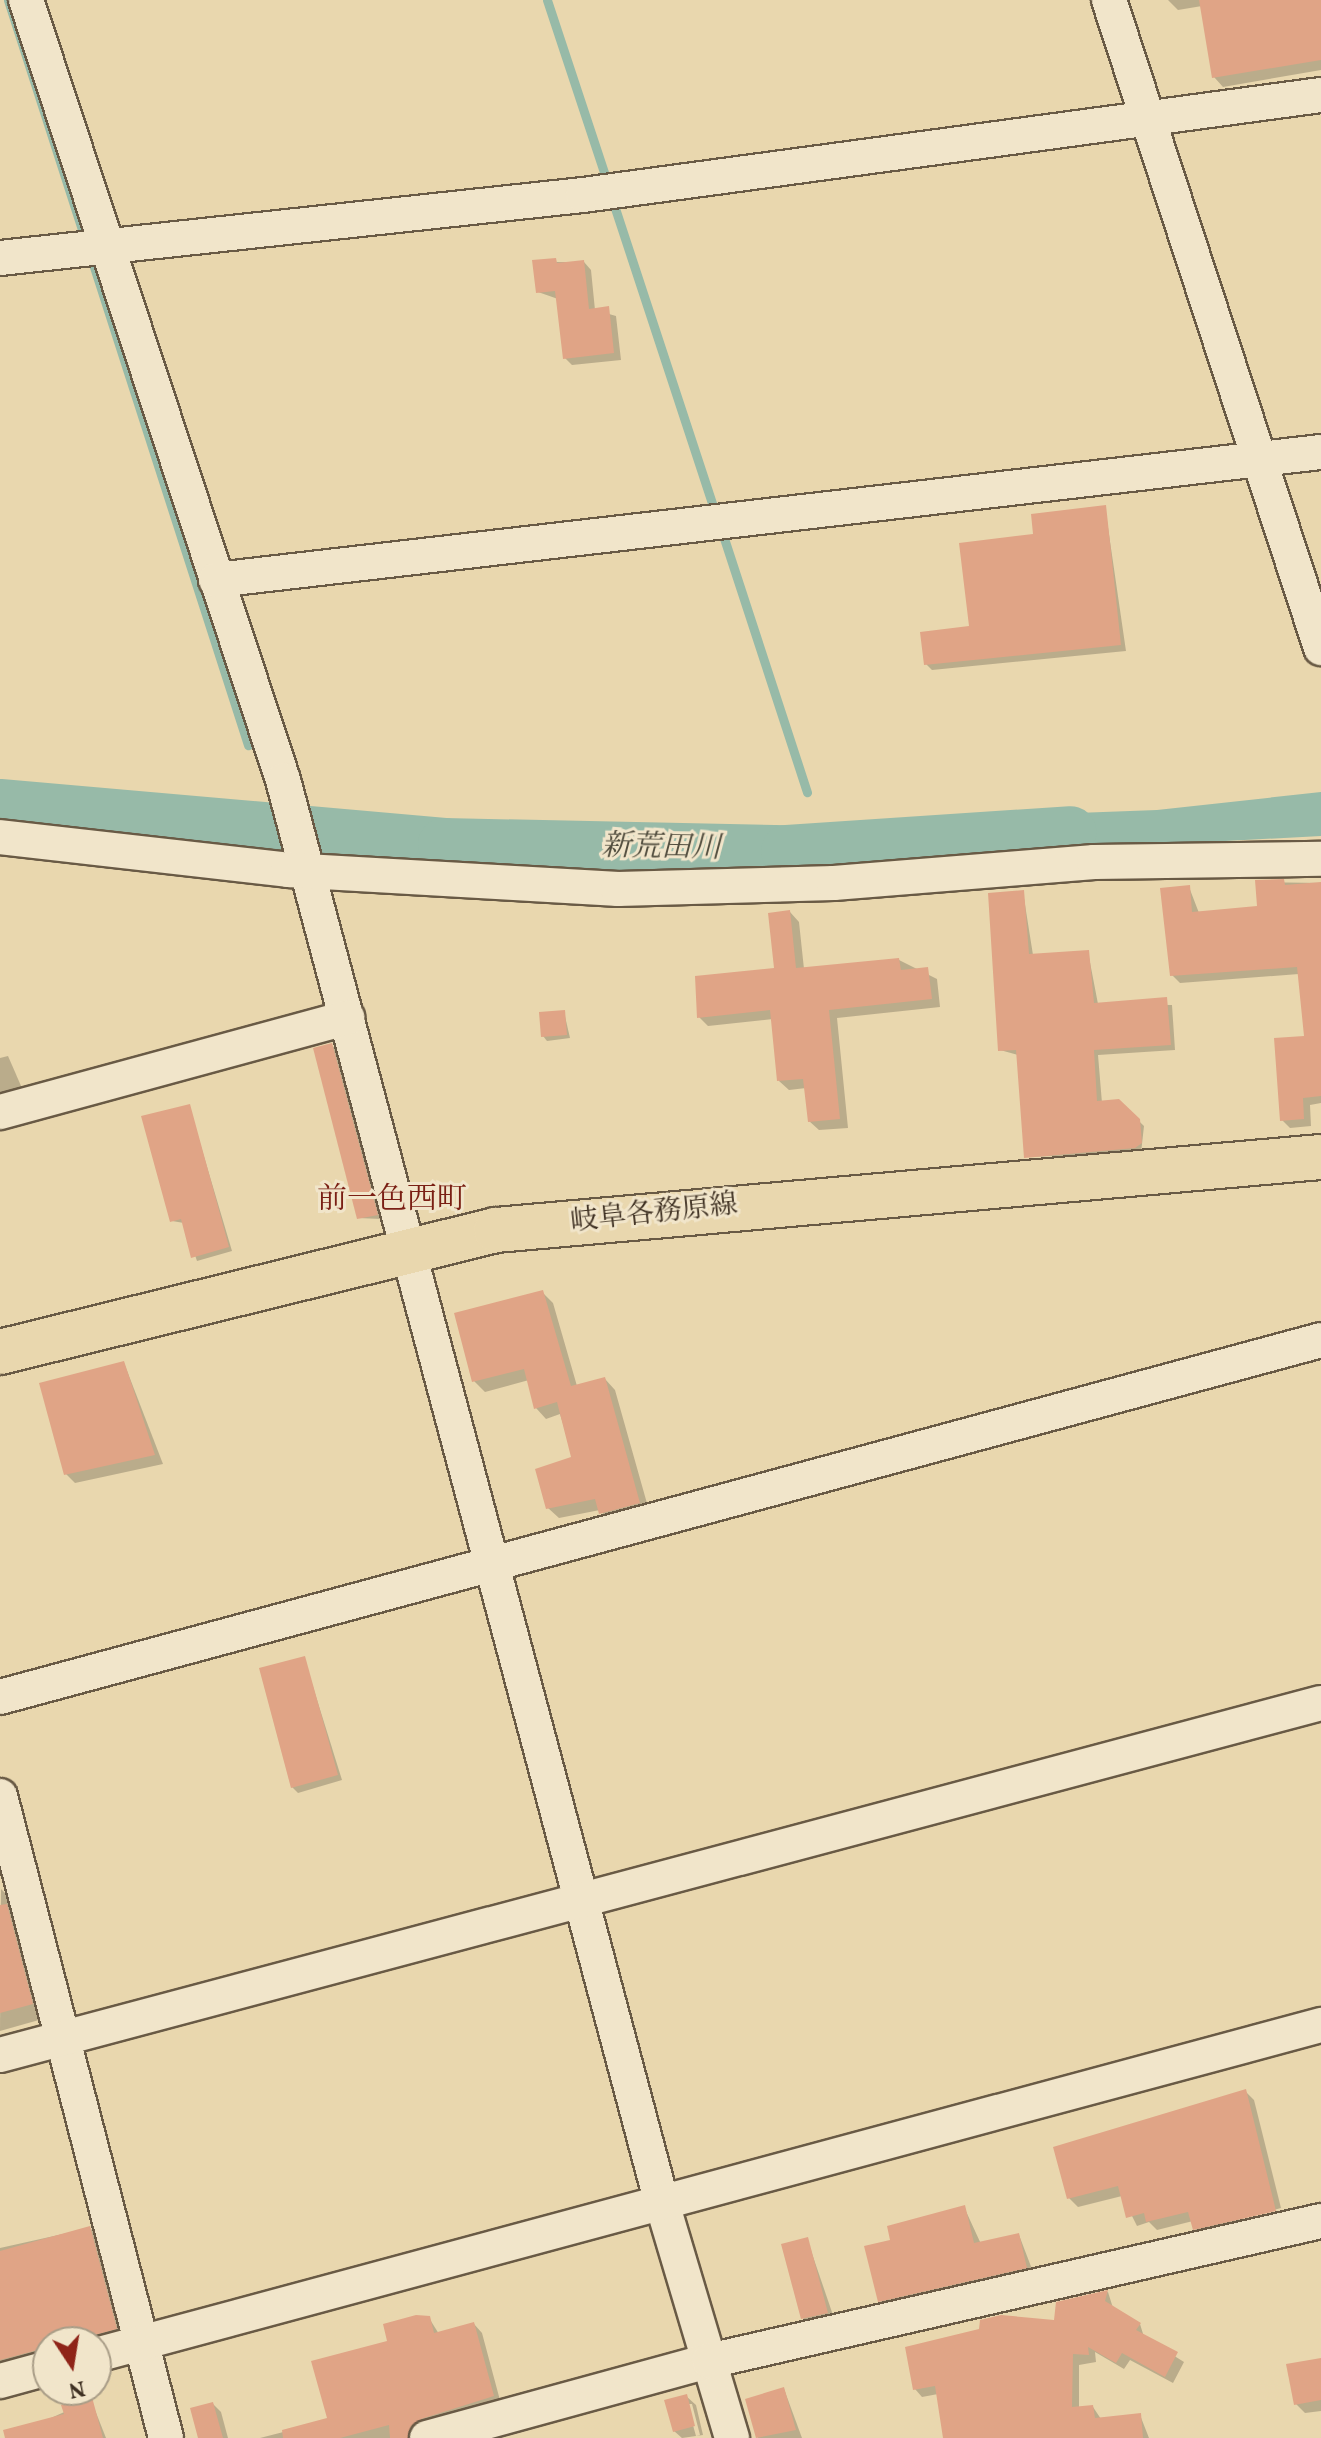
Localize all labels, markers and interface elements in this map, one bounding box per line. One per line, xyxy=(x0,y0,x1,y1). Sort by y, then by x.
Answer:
water label: 新荒田川 xyxy=(601,829,721,867)
district label: 前一色西町 xyxy=(317,1182,467,1218)
street label: 岐阜各務原線 xyxy=(569,1189,739,1239)
north arrow xyxy=(32,2326,112,2406)
text: N xyxy=(66,2371,88,2405)

